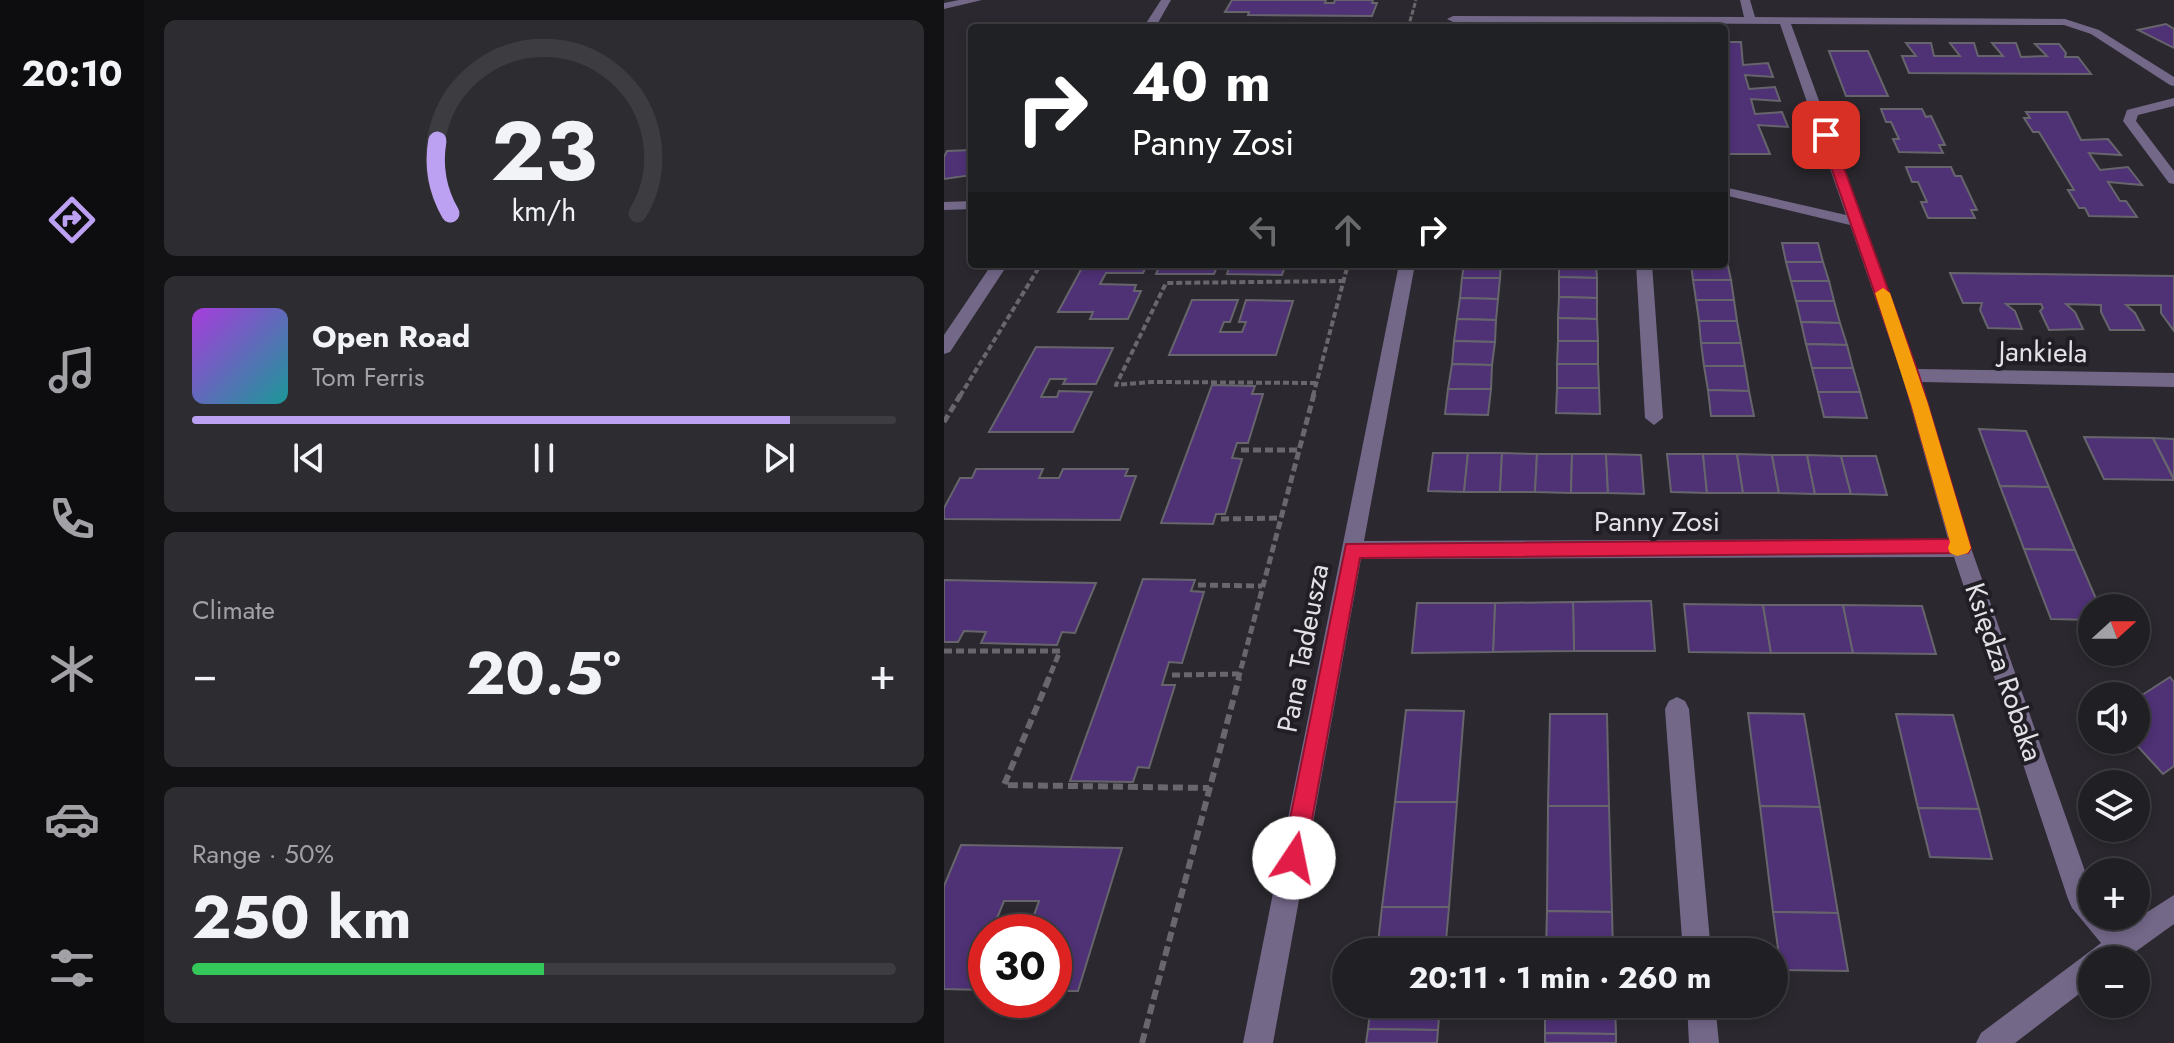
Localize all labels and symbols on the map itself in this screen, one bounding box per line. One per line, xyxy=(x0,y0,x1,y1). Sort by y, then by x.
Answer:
pin xyxy=(1792,101,1860,169)
street label: Jankiela xyxy=(1994,331,2088,373)
street label: Panny Zosi xyxy=(1594,501,1720,542)
street label: Pana Tadeusza xyxy=(1267,560,1339,736)
street label: Księdza Robaka xyxy=(1954,578,2054,766)
north arrow xyxy=(2078,594,2150,666)
position arrow xyxy=(1252,816,1336,900)
speed limit sign: 30 xyxy=(968,914,1072,1018)

